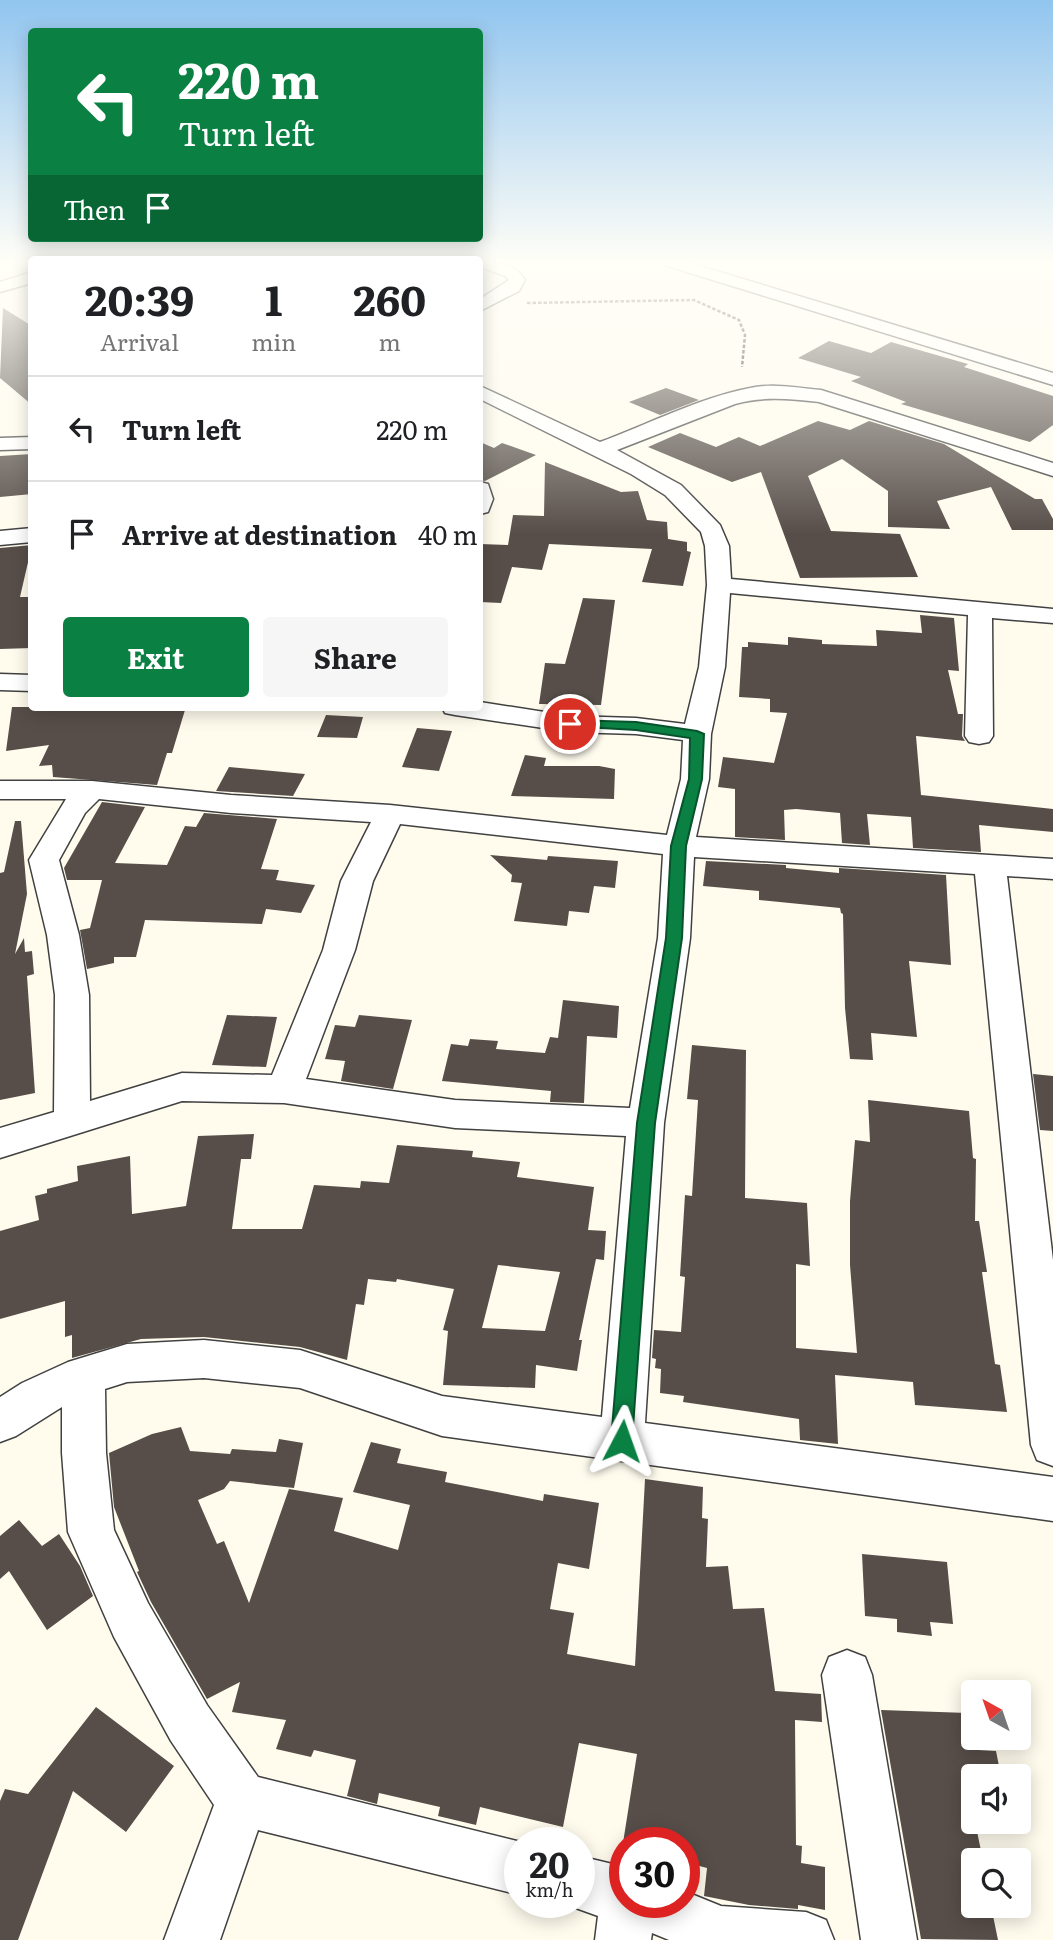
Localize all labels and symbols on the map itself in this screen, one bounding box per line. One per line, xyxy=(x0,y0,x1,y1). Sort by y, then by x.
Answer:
pin xyxy=(540,694,600,754)
position arrow xyxy=(585,1404,659,1478)
north arrow xyxy=(961,1680,1031,1750)
speed limit sign: 30 xyxy=(609,1827,700,1918)

